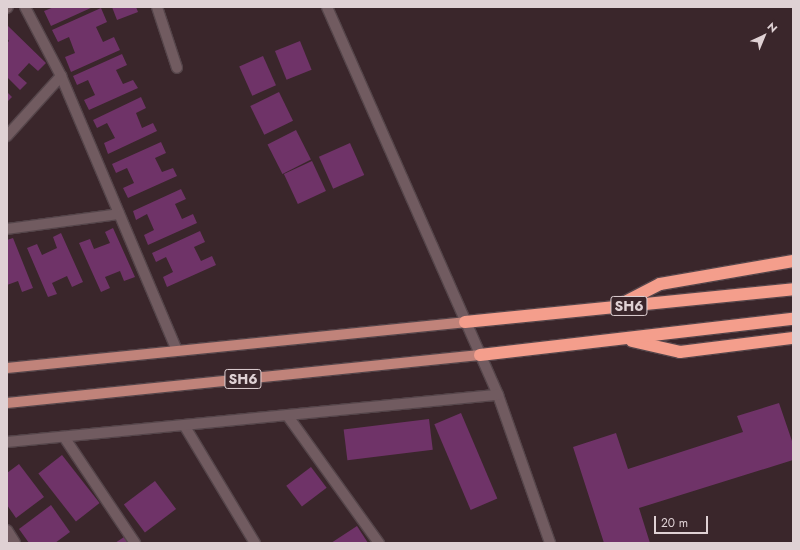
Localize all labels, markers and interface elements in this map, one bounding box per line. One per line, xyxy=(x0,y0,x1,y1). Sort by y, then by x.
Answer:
north arrow xyxy=(744,16,784,56)
text: N xyxy=(764,19,781,36)
road number: SH6 xyxy=(610,294,648,318)
road number: SH6 xyxy=(224,367,262,391)
scale bar xyxy=(656,508,710,534)
text: 20 m xyxy=(661,514,688,532)

